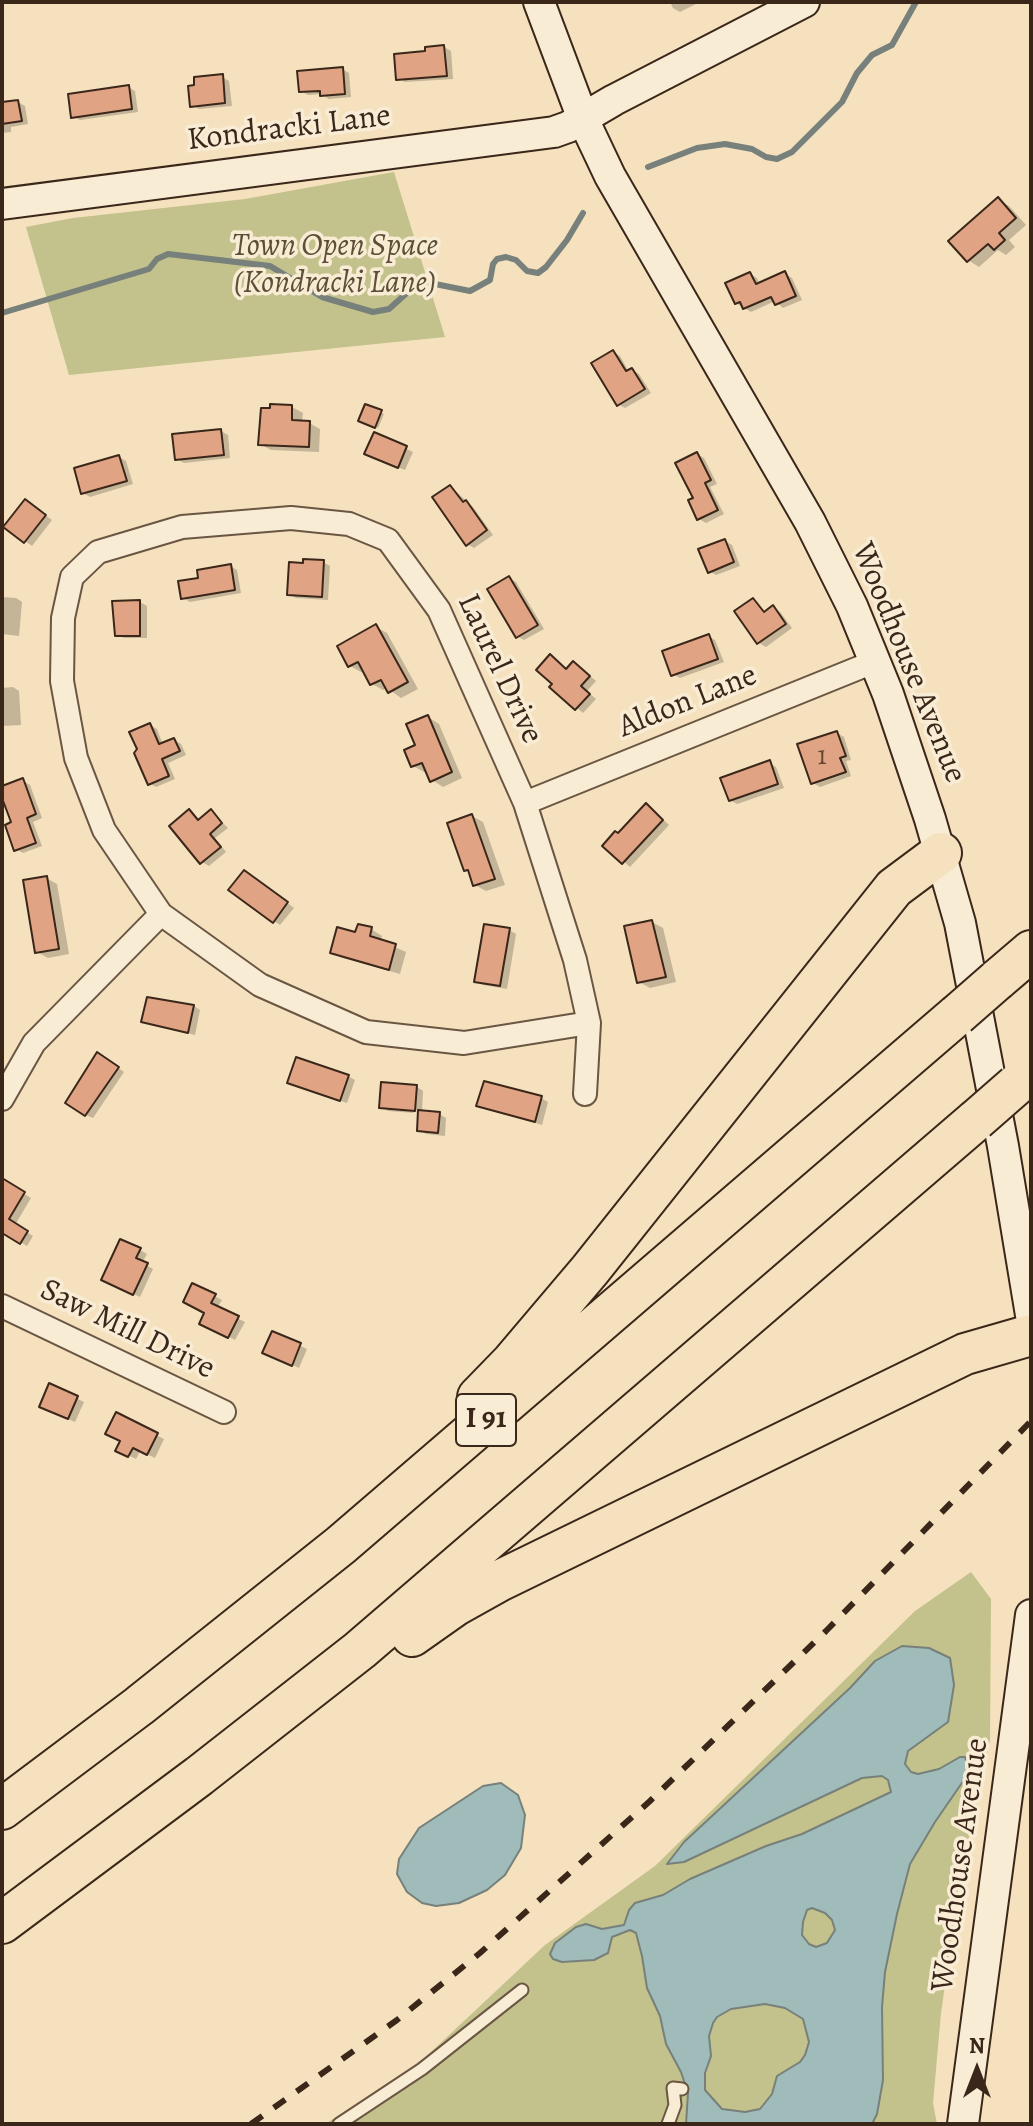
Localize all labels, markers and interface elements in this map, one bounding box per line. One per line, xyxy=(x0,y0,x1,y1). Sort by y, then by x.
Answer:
street label: Kondracki Lane xyxy=(185,97,393,161)
park label: Town Open Space (Kondracki Lane) xyxy=(232,228,438,303)
street label: Woodhouse Avenue xyxy=(842,537,974,789)
street label: Laurel Drive xyxy=(448,588,550,750)
street label: Aldon Lane xyxy=(613,657,763,747)
house number: 1 xyxy=(817,740,827,774)
street label: Saw Mill Drive xyxy=(34,1271,220,1389)
road number: I 91 xyxy=(456,1394,516,1446)
street label: Woodhouse Avenue xyxy=(924,1736,998,1994)
north arrow xyxy=(937,2030,1017,2110)
text: N xyxy=(969,2031,985,2061)

